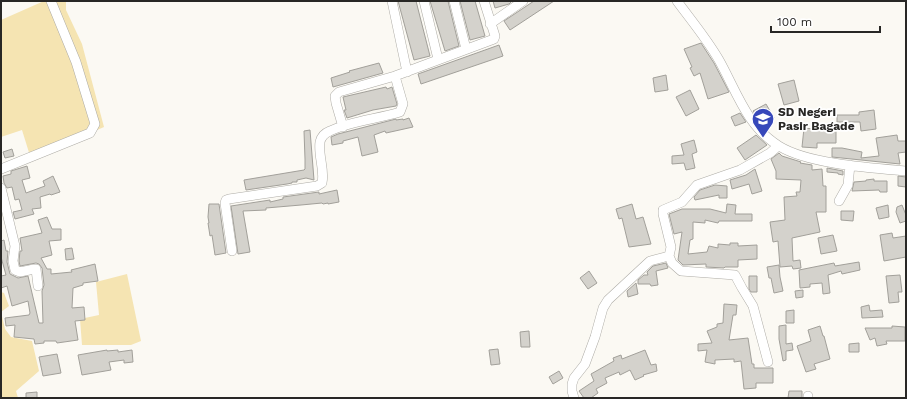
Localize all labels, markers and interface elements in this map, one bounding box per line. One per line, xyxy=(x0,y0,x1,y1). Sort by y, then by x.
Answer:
scale bar xyxy=(771,8,880,34)
text: 100 m xyxy=(777,15,812,29)
place label: SD Negeri Pasir Bagade xyxy=(778,105,855,133)
school or university icon: SD Negeri Pasir Bagade xyxy=(750,106,776,139)

